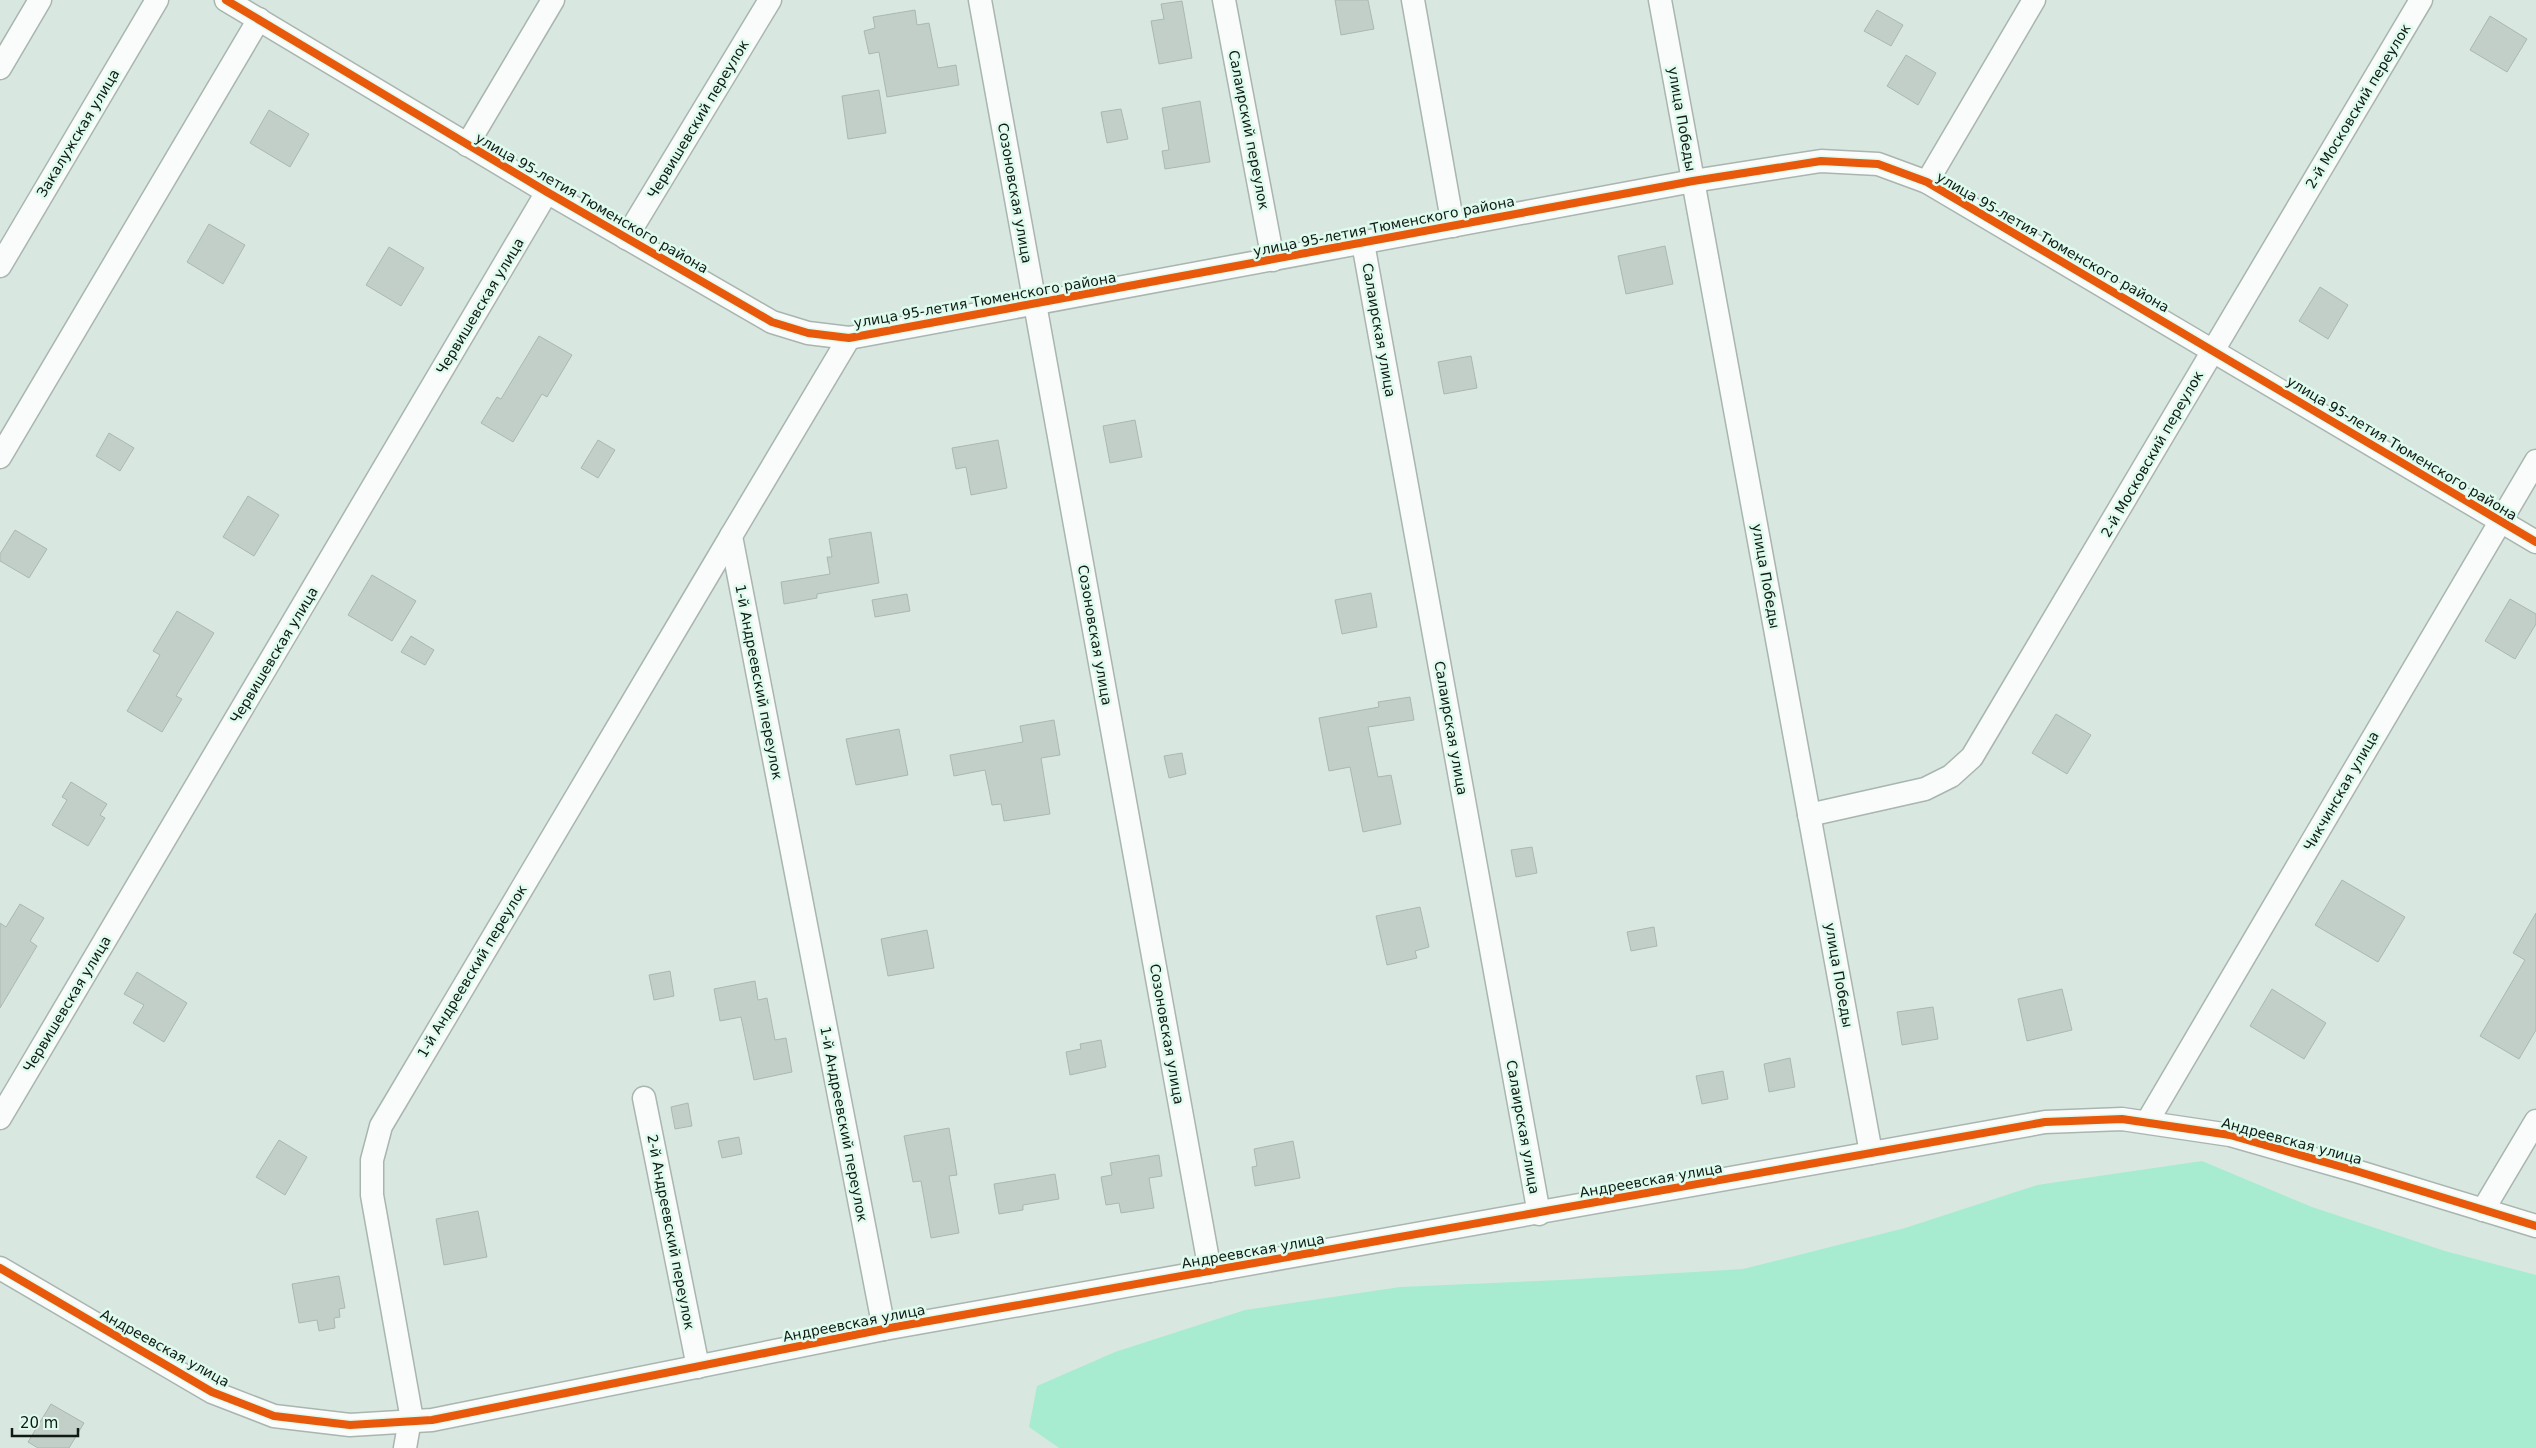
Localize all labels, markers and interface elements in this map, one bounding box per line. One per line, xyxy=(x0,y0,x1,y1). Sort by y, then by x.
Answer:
street label: 2-й Московский переулок xyxy=(2302,21,2414,191)
street label: Червишевский переулок xyxy=(644,37,752,201)
street label: Салаирский переулок xyxy=(1226,49,1272,211)
street label: улица Победы xyxy=(1665,65,1699,173)
street label: Закалужская улица xyxy=(33,66,123,200)
street label: Созоновская улица xyxy=(995,122,1035,264)
street label: улица 95-летия Тюменского района xyxy=(473,130,711,276)
street label: улица 95-летия Тюменского района xyxy=(1934,169,2172,315)
street label: улица 95-летия Тюменского района xyxy=(1252,193,1516,259)
street label: Червишевская улица xyxy=(433,235,527,377)
street label: Салаирская улица xyxy=(1359,262,1399,398)
street label: улица 95-летия Тюменского района xyxy=(853,269,1117,331)
street label: 2-й Московский переулок xyxy=(2098,368,2206,540)
street label: улица 95-летия Тюменского района xyxy=(2284,373,2520,523)
street label: улица Победы xyxy=(1749,522,1783,630)
street label: Созоновская улица xyxy=(1075,564,1115,706)
street label: 1-й Андреевский переулок xyxy=(732,583,786,781)
street label: Червишевская улица xyxy=(227,584,321,726)
street label: Салаирская улица xyxy=(1431,660,1471,796)
street label: Чикчинская улица xyxy=(2300,728,2382,854)
street label: 1-й Андреевский переулок xyxy=(414,882,530,1060)
street label: улица Победы xyxy=(1822,921,1856,1029)
street label: Червишевская улица xyxy=(20,933,114,1075)
street label: Созоновская улица xyxy=(1147,963,1187,1105)
street label: 1-й Андреевский переулок xyxy=(817,1025,871,1223)
street label: Салаирская улица xyxy=(1503,1059,1543,1195)
street label: Андреевская улица xyxy=(2220,1115,2364,1167)
street label: 2-й Андреевский переулок xyxy=(644,1133,698,1331)
street label: Андреевская улица xyxy=(1578,1160,1724,1200)
street label: Андреевская улица xyxy=(1180,1231,1326,1271)
street label: Андреевская улица xyxy=(781,1301,927,1345)
street label: Андреевская улица xyxy=(98,1306,232,1390)
scale bar xyxy=(12,1406,79,1438)
text: 20 m xyxy=(20,1414,58,1432)

